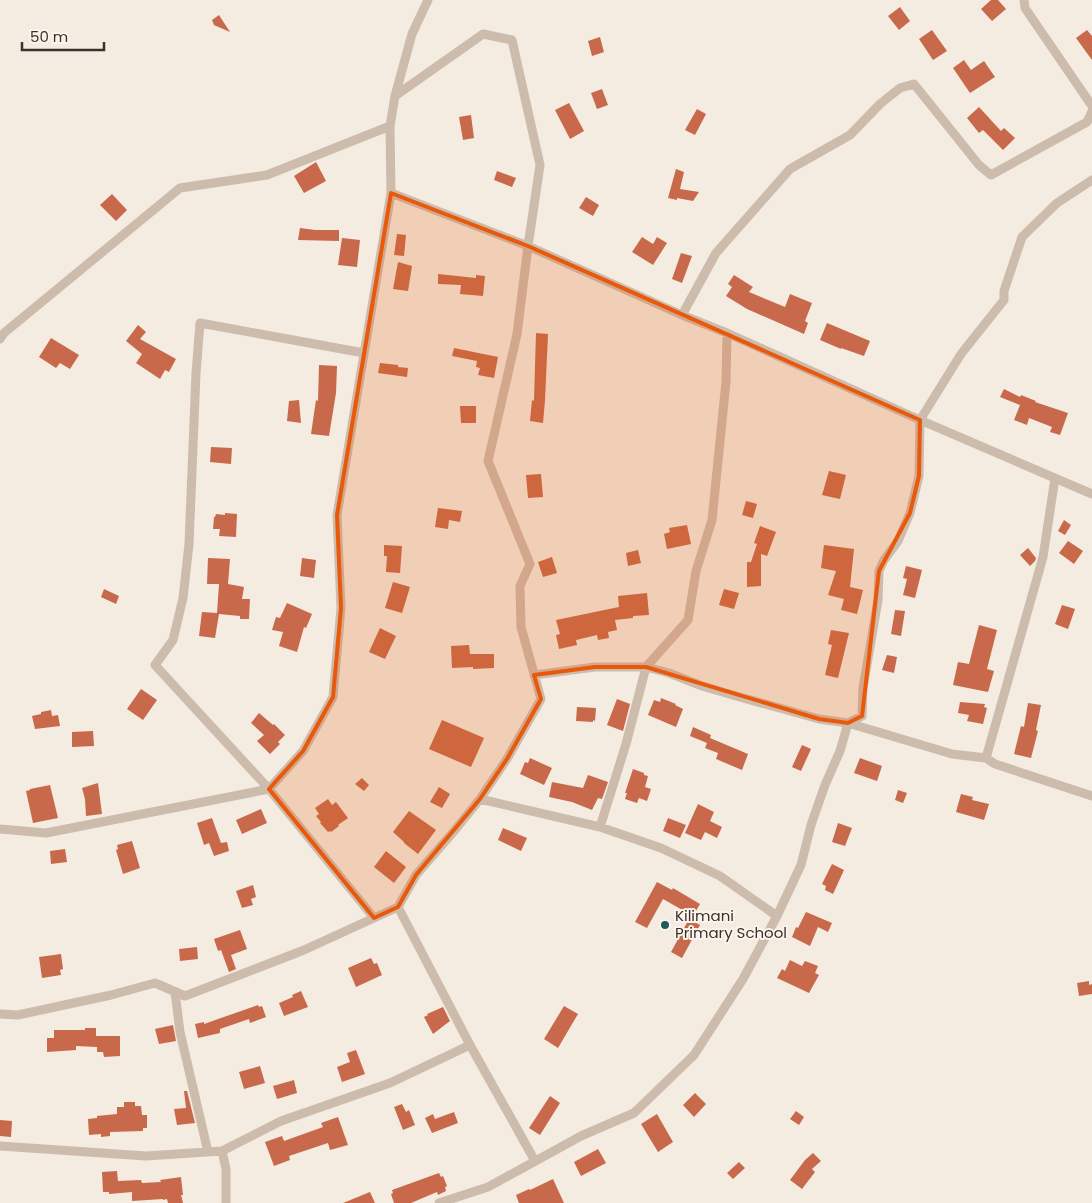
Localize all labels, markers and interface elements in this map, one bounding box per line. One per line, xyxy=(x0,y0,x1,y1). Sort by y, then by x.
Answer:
scale bar xyxy=(22,20,105,52)
text: 50 m xyxy=(30,26,68,47)
place label: Kilimani Primary School xyxy=(675,905,787,943)
marker: Kilimani Primary School xyxy=(659,919,671,931)

